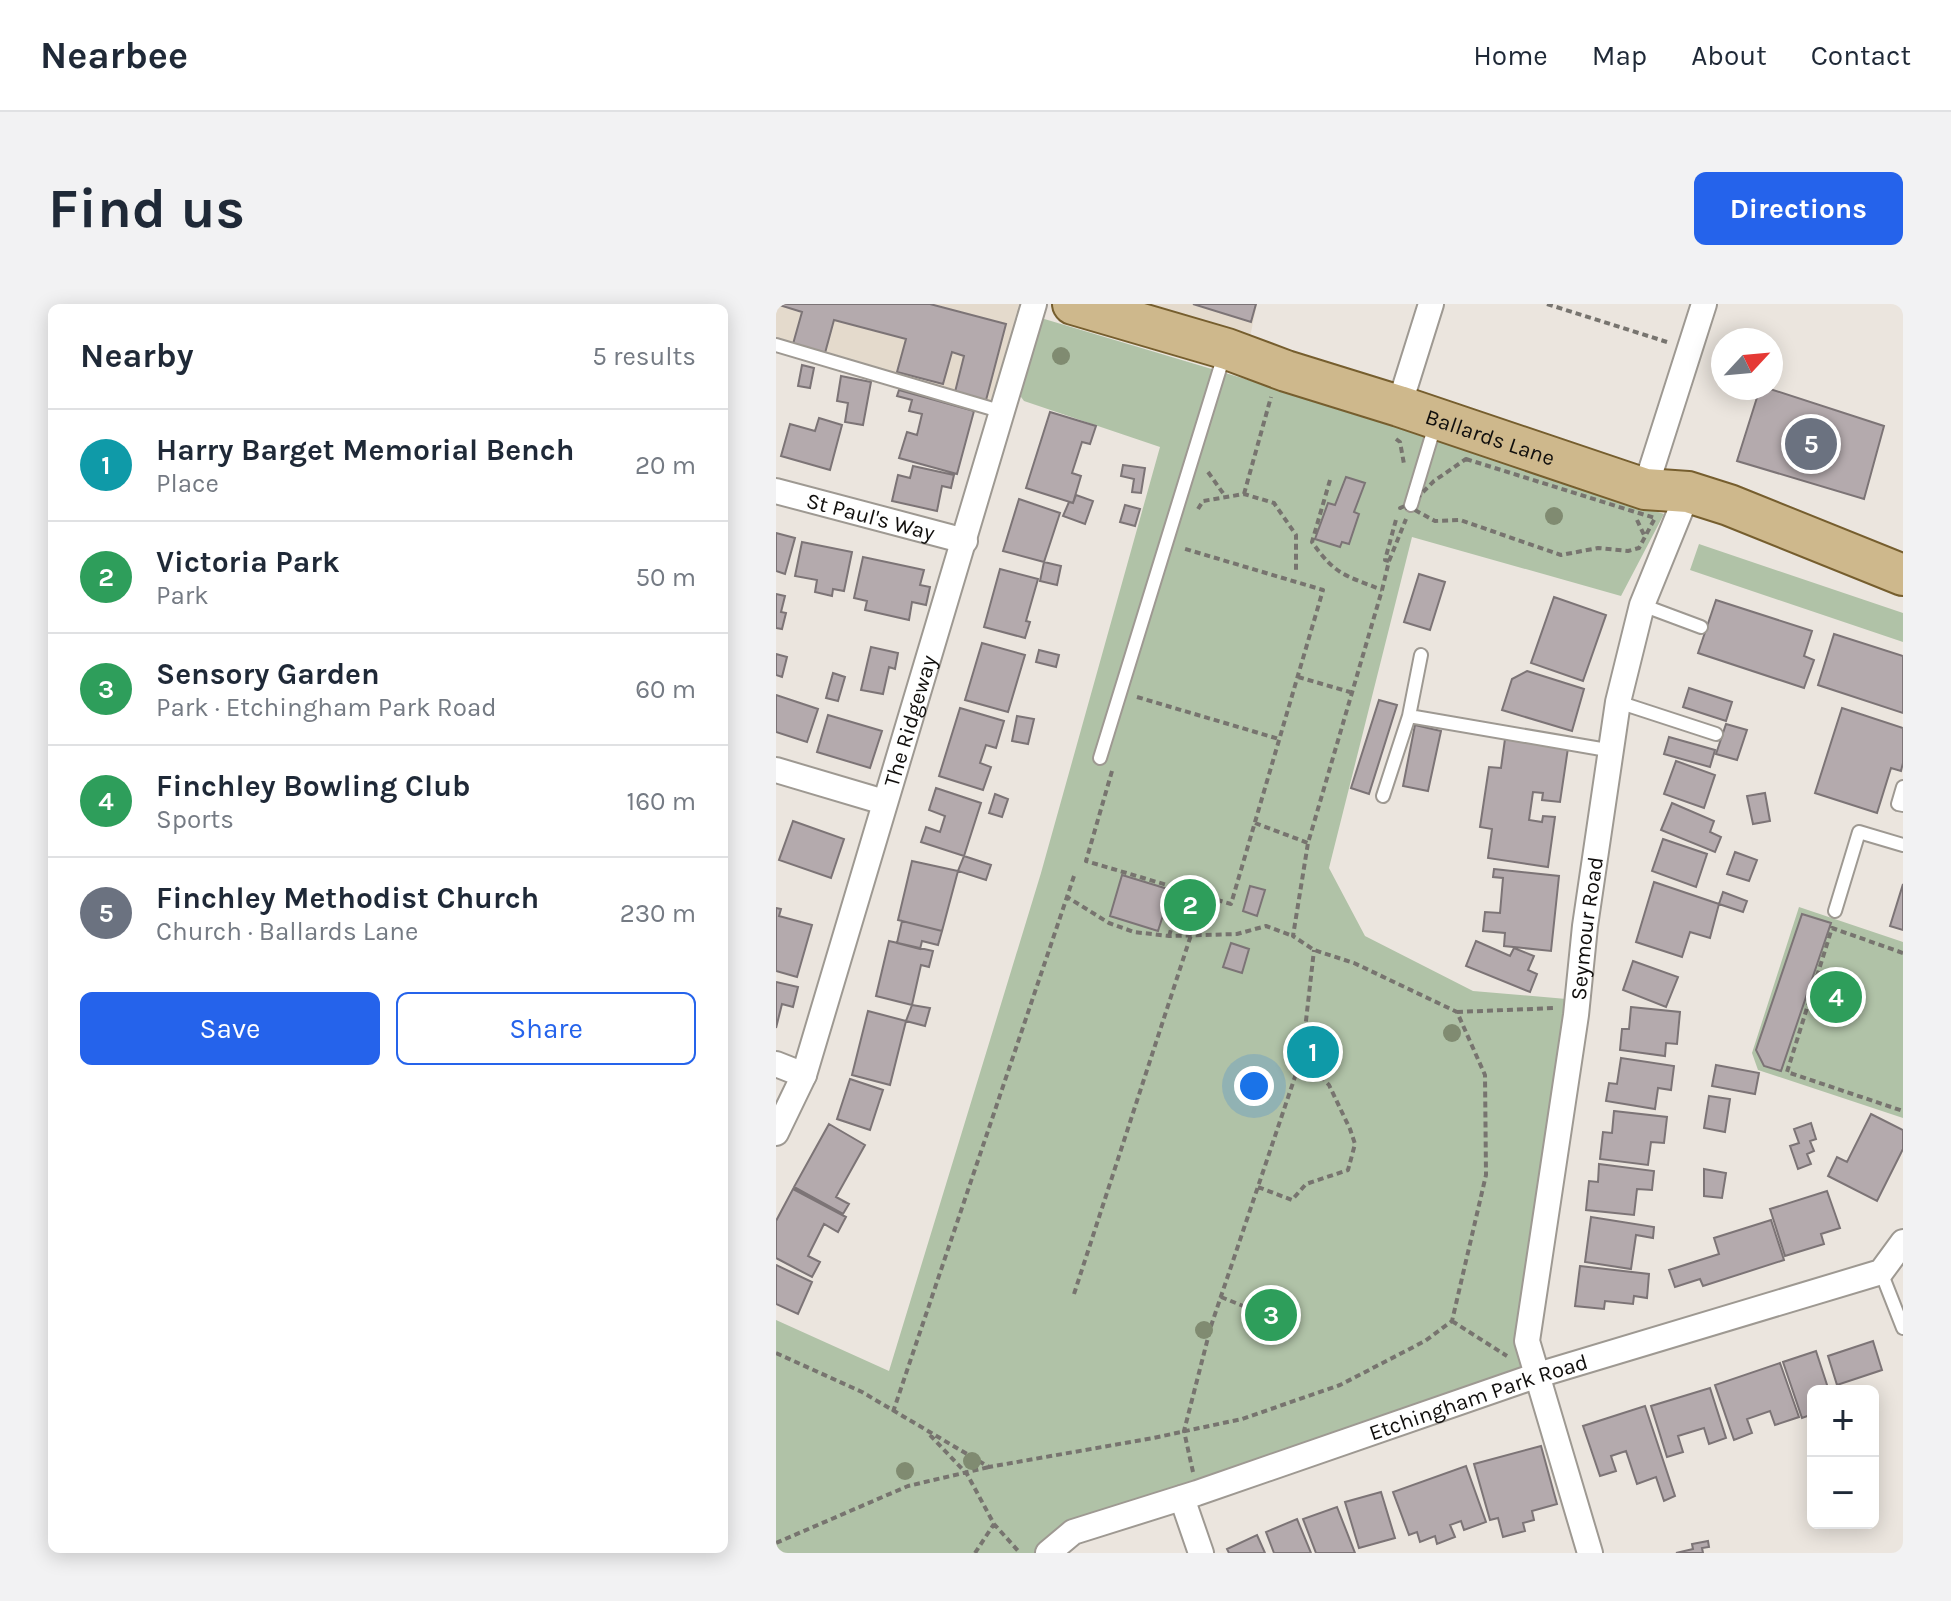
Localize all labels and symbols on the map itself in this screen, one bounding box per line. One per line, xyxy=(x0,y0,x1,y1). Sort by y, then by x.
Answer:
north arrow xyxy=(1711,328,1783,400)
street label: Ballards Lane xyxy=(1422,404,1558,472)
pin: 5 xyxy=(1785,414,1837,474)
street label: St Paul's Way xyxy=(803,488,938,546)
street label: The Ridgeway xyxy=(879,652,943,790)
street label: Seymour Road xyxy=(1566,855,1609,1002)
pin: 2 xyxy=(1164,875,1216,935)
pin: 4 xyxy=(1810,967,1862,1027)
pin: 1 xyxy=(1287,1022,1339,1082)
your location xyxy=(1234,1066,1274,1106)
pin: 3 xyxy=(1245,1285,1297,1345)
street label: Etchingham Park Road xyxy=(1366,1349,1591,1446)

